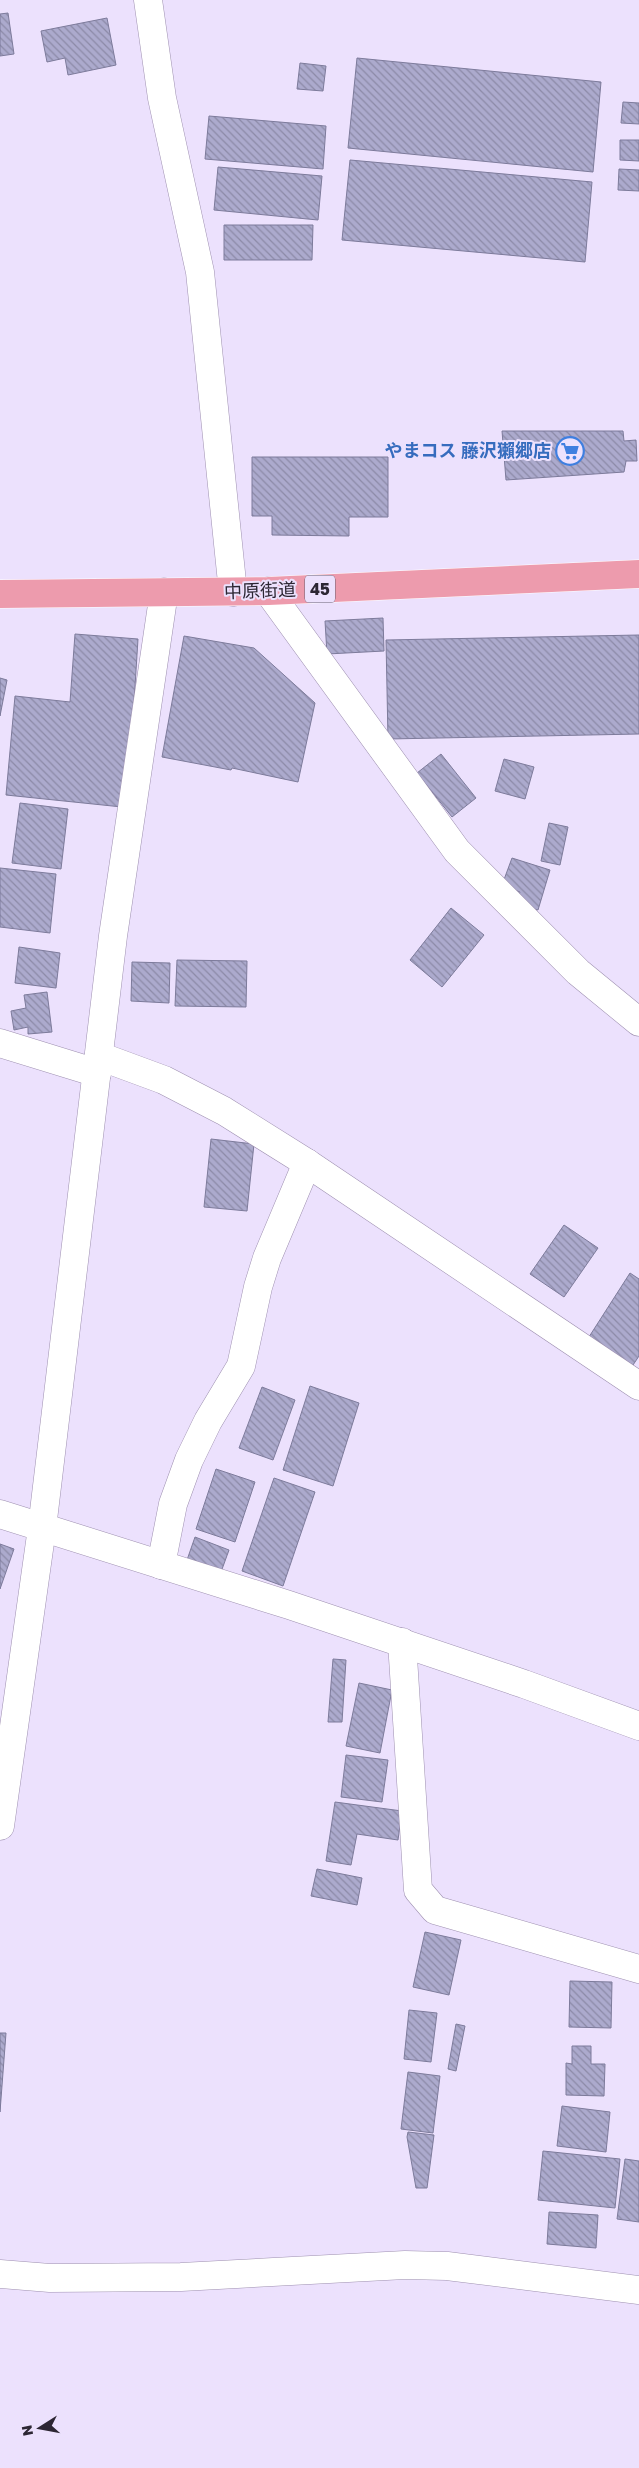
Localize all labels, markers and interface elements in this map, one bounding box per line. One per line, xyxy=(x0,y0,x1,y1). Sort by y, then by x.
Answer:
supermarket icon: やまコス 藤沢獺郷店 xyxy=(555,436,585,466)
place label: やまコス 藤沢獺郷店 xyxy=(385,439,551,461)
road number: 45 xyxy=(305,576,335,602)
street label: 中原街道 xyxy=(224,578,296,602)
north arrow xyxy=(15,2403,65,2453)
text: N xyxy=(17,2424,36,2437)

